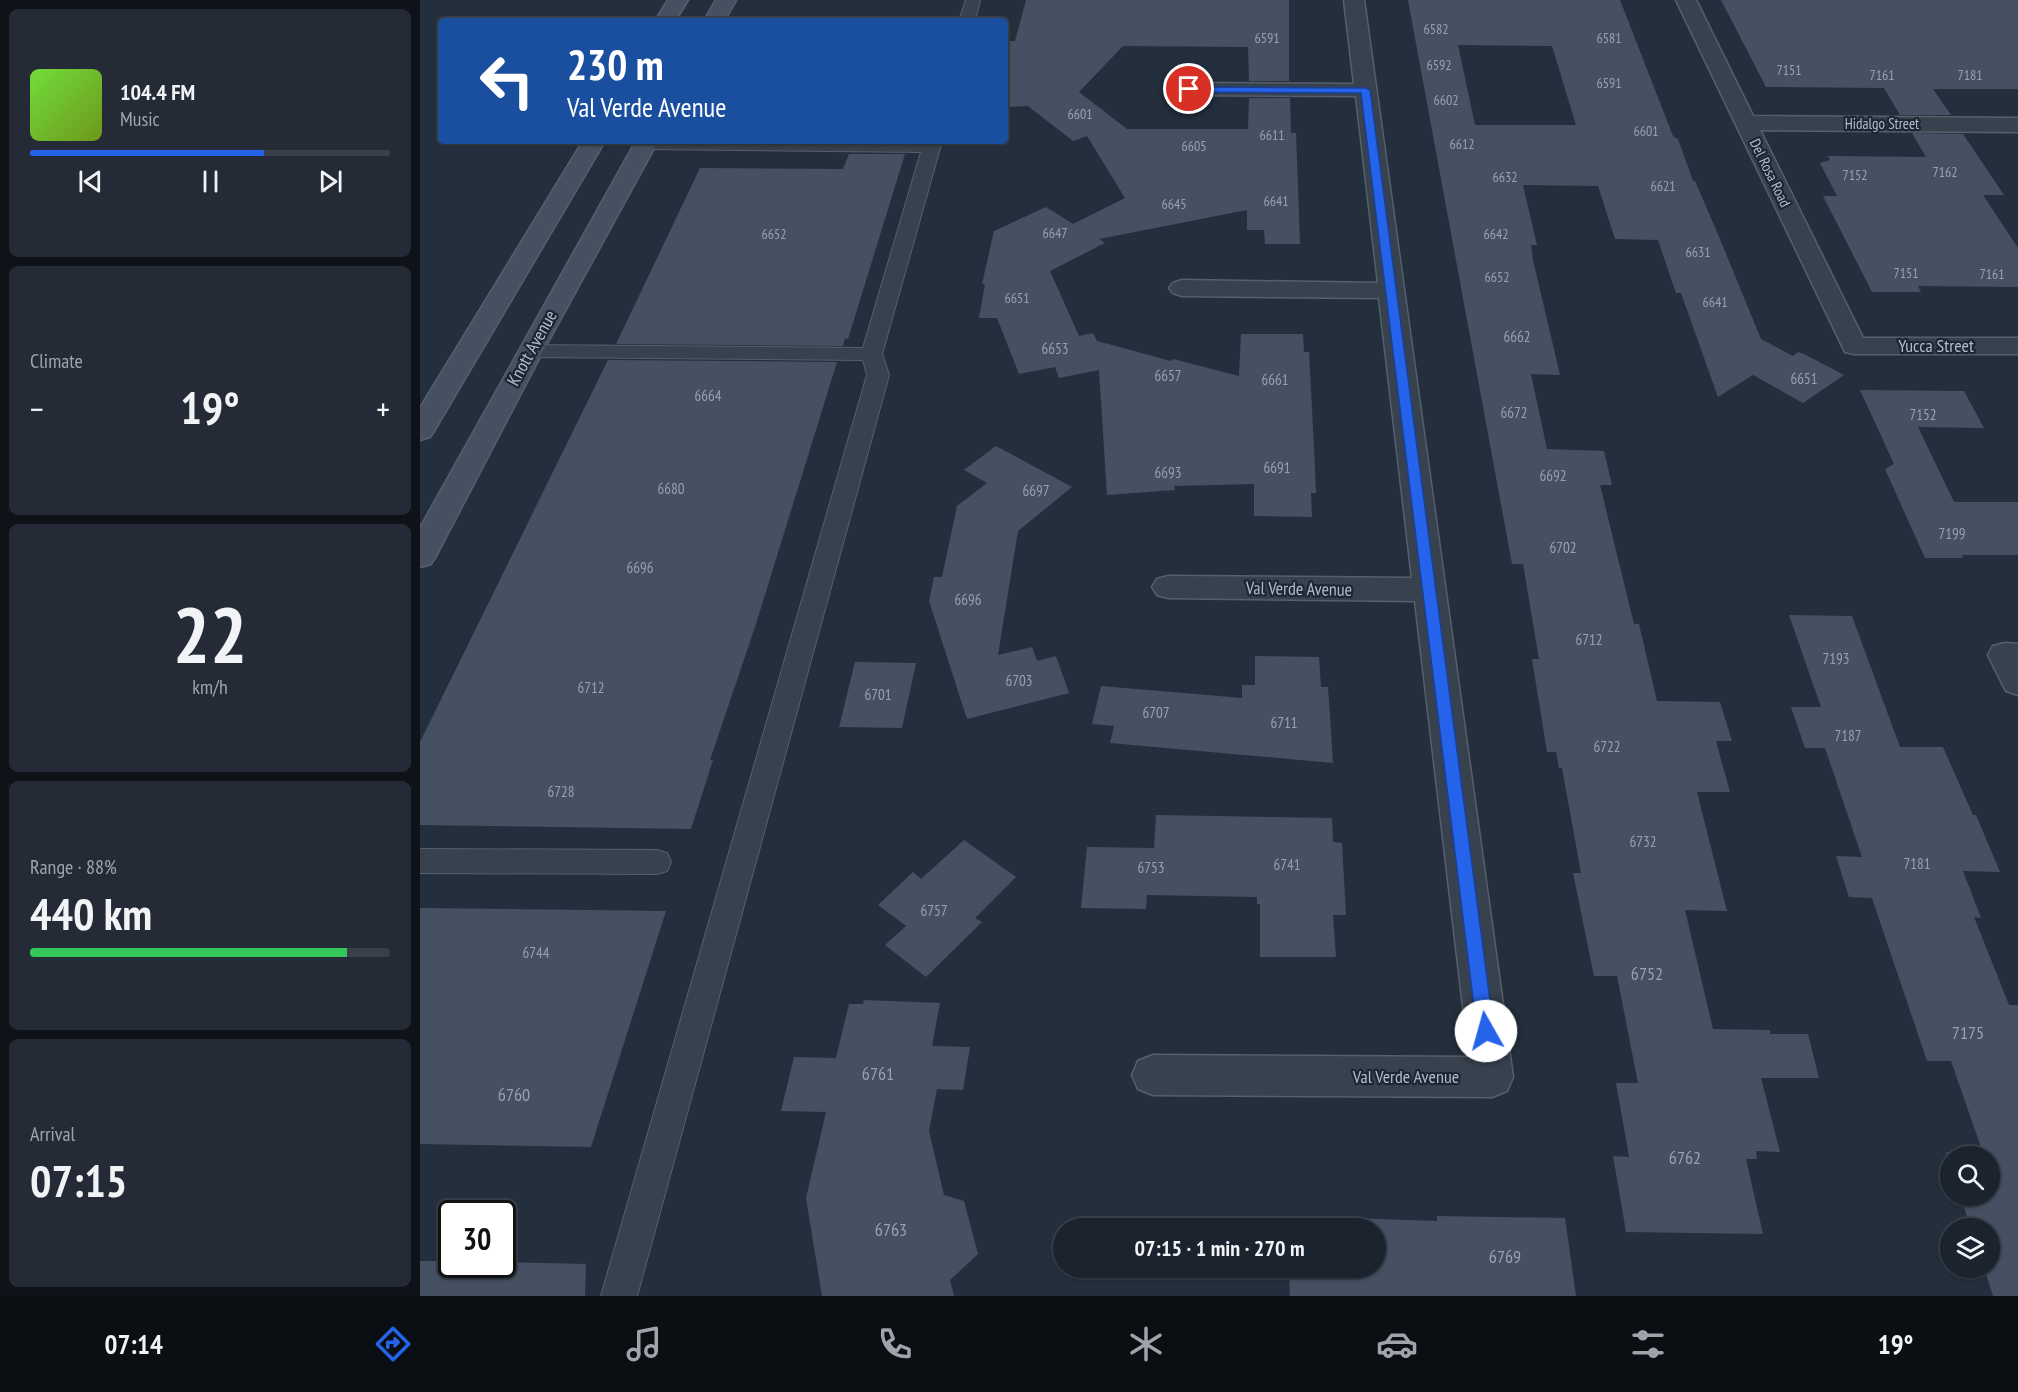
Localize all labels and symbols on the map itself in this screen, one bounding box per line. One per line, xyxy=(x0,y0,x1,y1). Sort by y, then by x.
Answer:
house number: 6582 xyxy=(1423,20,1449,38)
house number: 6591 xyxy=(1254,29,1280,47)
house number: 6581 xyxy=(1596,29,1622,47)
house number: 6592 xyxy=(1426,56,1452,74)
house number: 7151 xyxy=(1776,61,1802,79)
pin xyxy=(1163,63,1214,114)
house number: 7161 xyxy=(1869,66,1895,84)
house number: 7181 xyxy=(1957,66,1983,84)
house number: 6591 xyxy=(1596,74,1622,92)
house number: 6602 xyxy=(1433,91,1459,109)
house number: 6601 xyxy=(1067,105,1093,123)
street label: Hidalgo Street xyxy=(1845,114,1919,133)
house number: 6601 xyxy=(1633,122,1659,140)
house number: 6611 xyxy=(1259,126,1285,144)
house number: 6612 xyxy=(1449,135,1475,153)
street label: Del Rosa Road xyxy=(1746,136,1795,210)
house number: 6605 xyxy=(1181,137,1207,155)
house number: 7162 xyxy=(1932,163,1958,181)
house number: 7152 xyxy=(1842,166,1868,184)
house number: 6632 xyxy=(1492,168,1518,186)
house number: 6621 xyxy=(1650,177,1676,195)
house number: 6641 xyxy=(1263,192,1289,210)
house number: 6645 xyxy=(1161,195,1187,213)
house number: 6647 xyxy=(1042,224,1068,242)
house number: 6652 xyxy=(761,225,787,243)
house number: 6642 xyxy=(1483,225,1509,243)
house number: 6631 xyxy=(1685,243,1711,261)
house number: 7151 xyxy=(1893,264,1919,282)
house number: 7161 xyxy=(1979,265,2005,283)
house number: 6652 xyxy=(1484,268,1510,286)
house number: 6651 xyxy=(1004,289,1030,307)
house number: 6641 xyxy=(1702,293,1728,311)
street label: Knott Avenue xyxy=(501,306,562,390)
house number: 6662 xyxy=(1503,327,1531,346)
street label: Yucca Street xyxy=(1898,334,1974,357)
house number: 6653 xyxy=(1041,339,1069,358)
house number: 6657 xyxy=(1154,366,1182,385)
house number: 6651 xyxy=(1790,369,1818,388)
house number: 6661 xyxy=(1261,370,1289,389)
house number: 6664 xyxy=(694,386,722,405)
house number: 6672 xyxy=(1500,403,1528,422)
house number: 7152 xyxy=(1909,405,1937,424)
house number: 6691 xyxy=(1263,458,1291,477)
house number: 6693 xyxy=(1154,463,1182,482)
house number: 6692 xyxy=(1539,466,1567,485)
house number: 6680 xyxy=(657,479,685,498)
house number: 6697 xyxy=(1022,481,1050,500)
house number: 7199 xyxy=(1938,524,1966,543)
house number: 6702 xyxy=(1549,538,1577,557)
house number: 6696 xyxy=(626,558,654,577)
street label: Val Verde Avenue xyxy=(1245,576,1352,601)
house number: 6696 xyxy=(954,590,982,609)
house number: 6712 xyxy=(1575,630,1603,649)
house number: 7193 xyxy=(1822,649,1850,668)
house number: 6703 xyxy=(1005,671,1033,690)
house number: 6712 xyxy=(577,678,605,697)
house number: 6701 xyxy=(864,685,892,704)
house number: 6707 xyxy=(1142,703,1170,722)
house number: 6711 xyxy=(1270,713,1298,732)
house number: 7187 xyxy=(1834,726,1862,745)
house number: 6722 xyxy=(1593,737,1621,756)
house number: 6728 xyxy=(547,782,575,801)
house number: 6732 xyxy=(1629,832,1657,851)
house number: 7181 xyxy=(1903,854,1931,873)
house number: 6741 xyxy=(1273,855,1301,874)
house number: 6753 xyxy=(1137,858,1165,877)
house number: 6757 xyxy=(920,901,948,920)
house number: 6744 xyxy=(522,943,550,962)
house number: 6752 xyxy=(1631,962,1663,985)
position arrow xyxy=(1454,999,1518,1063)
house number: 7175 xyxy=(1952,1021,1984,1044)
house number: 6761 xyxy=(862,1062,894,1085)
street label: Val Verde Avenue xyxy=(1352,1065,1459,1088)
house number: 6760 xyxy=(498,1083,530,1106)
house number: 6762 xyxy=(1669,1146,1701,1169)
speed limit sign: 30 xyxy=(438,1200,516,1278)
house number: 6763 xyxy=(875,1218,907,1241)
house number: 6769 xyxy=(1489,1245,1521,1268)

